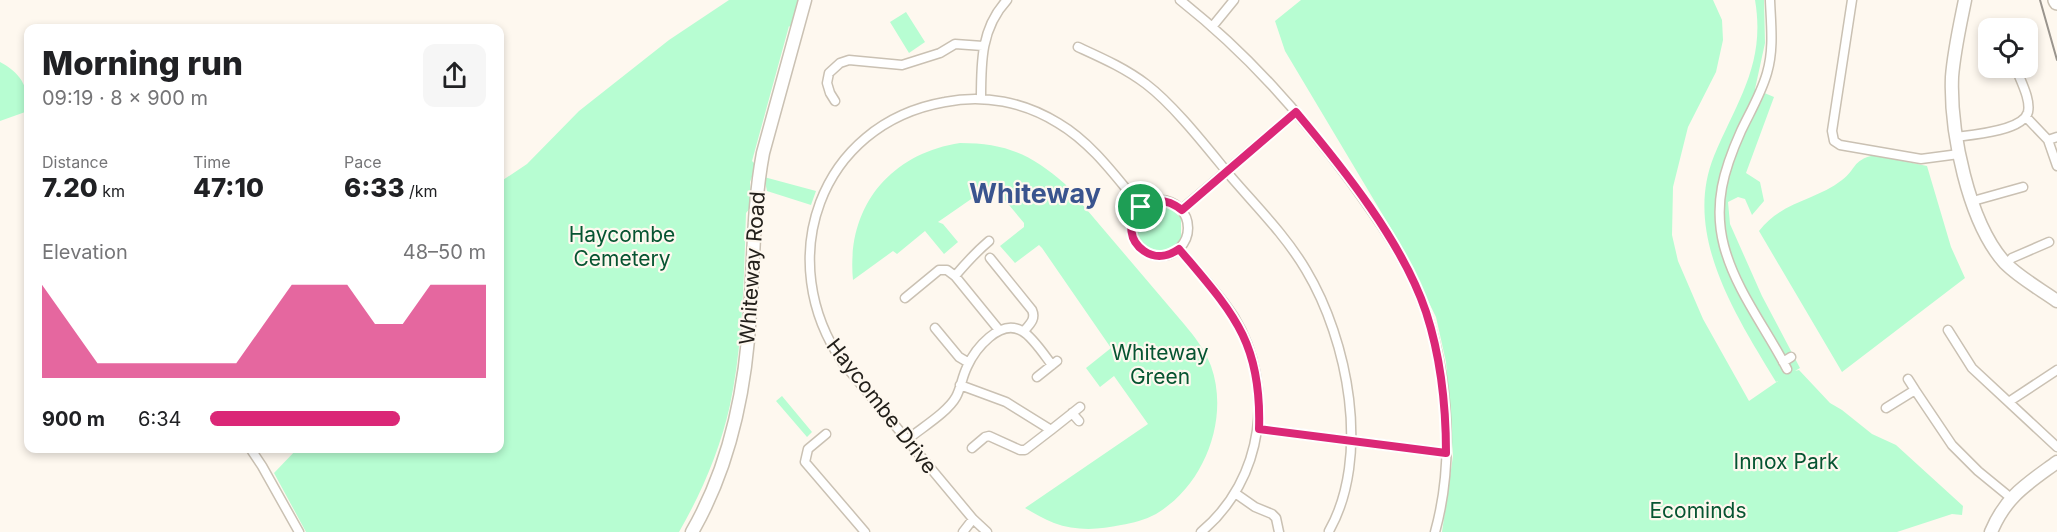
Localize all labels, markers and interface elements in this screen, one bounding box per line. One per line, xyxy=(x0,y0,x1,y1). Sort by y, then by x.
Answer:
map controls xyxy=(1978,18,2038,78)
button: locate xyxy=(1978,18,2038,78)
text: Morning run xyxy=(42,43,243,83)
button: share xyxy=(423,44,486,107)
text: 09:19 · 8 × 900 m xyxy=(42,86,208,110)
text: Distance xyxy=(42,152,108,172)
text: Time xyxy=(193,152,231,172)
text: Pace xyxy=(344,152,382,172)
text: 7.20 xyxy=(42,172,98,203)
text: 47:10 xyxy=(193,172,264,203)
text: 6:33 xyxy=(344,172,405,203)
district label: Whiteway xyxy=(969,177,1101,210)
text: km xyxy=(98,181,125,201)
text: /km xyxy=(405,181,438,201)
pin xyxy=(1115,181,1166,232)
street label: Whiteway Road xyxy=(734,190,770,346)
icon: arrive xyxy=(1124,190,1157,223)
park label: Haycombe Cemetery xyxy=(569,222,675,271)
text: Elevation xyxy=(42,240,128,264)
text: 48–50 m xyxy=(403,240,486,264)
street label: Haycombe Drive xyxy=(821,333,943,479)
park label: Whiteway Green xyxy=(1111,340,1209,389)
text: 900 m xyxy=(42,407,105,431)
text: 6:34 xyxy=(138,407,181,431)
park label: Innox Park xyxy=(1734,449,1839,474)
park label: Ecominds xyxy=(1649,498,1747,523)

